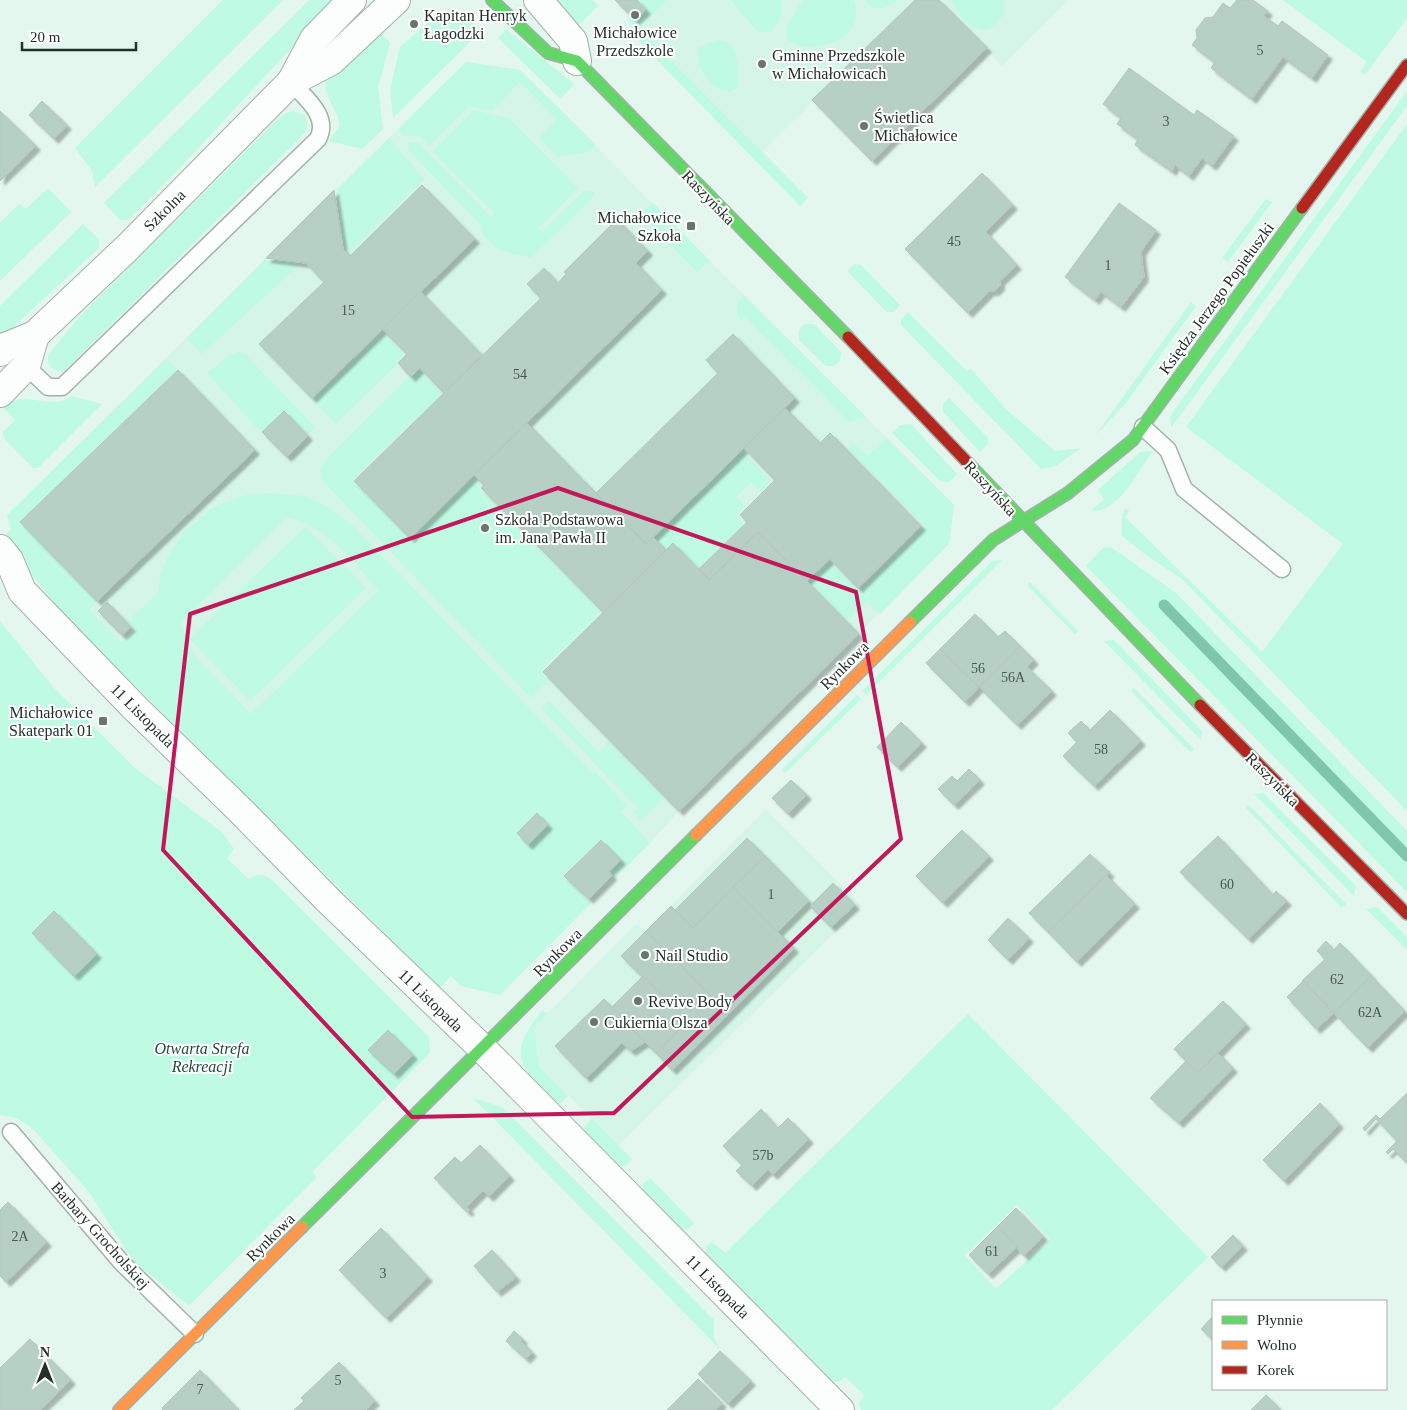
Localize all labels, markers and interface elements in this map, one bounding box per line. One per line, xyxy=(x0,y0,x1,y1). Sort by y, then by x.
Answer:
place label: Kapitan Henryk Łagodzki xyxy=(424,7,527,43)
marker: Michałowice Przedszkole xyxy=(629,9,641,21)
marker: Kapitan Henryk Łagodzki xyxy=(408,18,420,30)
scale bar xyxy=(22,20,136,52)
place label: Michałowice Przedszkole xyxy=(593,24,677,59)
text: 20 m xyxy=(30,29,61,45)
house number: 5 xyxy=(1257,43,1264,58)
place label: Gminne Przedszkole w Michałowicach xyxy=(772,47,905,82)
marker: Gminne Przedszkole w Michałowicach xyxy=(756,58,768,70)
place label: Świetlica Michałowice xyxy=(874,108,958,144)
house number: 3 xyxy=(1163,114,1170,129)
marker: Świetlica Michałowice xyxy=(858,120,870,132)
street label: Raszyńska xyxy=(678,167,739,229)
street label: Szkolna xyxy=(140,186,189,235)
place label: Michałowice Szkoła xyxy=(597,209,681,244)
street label: Księdza Jerzego Popiełuszki xyxy=(1156,219,1278,378)
marker: Michałowice Szkoła xyxy=(685,220,697,232)
house number: 45 xyxy=(947,234,961,249)
house number: 1 xyxy=(1105,258,1112,273)
house number: 15 xyxy=(341,303,355,318)
house number: 54 xyxy=(513,367,527,382)
street label: Raszyńska xyxy=(960,458,1020,520)
place label: Szkoła Podstawowa im. Jana Pawła II xyxy=(495,511,623,546)
marker: Szkoła Podstawowa im. Jana Pawła II xyxy=(479,522,491,534)
street label: Rynkowa xyxy=(817,638,873,694)
house number: 56 xyxy=(971,661,985,676)
house number: 56A xyxy=(1001,670,1026,685)
street label: 11 Listopada xyxy=(107,680,178,751)
place label: Michałowice Skatepark 01 xyxy=(9,704,93,740)
marker: Michałowice Skatepark 01 xyxy=(97,715,109,727)
house number: 58 xyxy=(1094,742,1108,757)
street label: Raszyńska xyxy=(1242,749,1303,810)
house number: 60 xyxy=(1220,877,1234,892)
house number: 1 xyxy=(768,887,775,902)
street label: Rynkowa xyxy=(530,925,586,981)
place label: Nail Studio xyxy=(655,947,728,964)
marker: Nail Studio xyxy=(639,949,651,961)
street label: 11 Listopada xyxy=(394,966,466,1036)
house number: 62 xyxy=(1330,972,1344,987)
place label: Revive Body xyxy=(648,993,732,1011)
marker: Revive Body xyxy=(632,995,644,1007)
house number: 62A xyxy=(1358,1005,1383,1020)
place label: Cukiernia Olsza xyxy=(604,1014,708,1031)
marker: Cukiernia Olsza xyxy=(588,1016,600,1028)
park label: Otwarta Strefa Rekreacji xyxy=(155,1040,249,1076)
house number: 57b xyxy=(753,1148,774,1163)
street label: Barbary Grocholskiej xyxy=(47,1178,153,1293)
street label: Rynkowa xyxy=(243,1210,299,1266)
house number: 2A xyxy=(11,1229,29,1244)
house number: 61 xyxy=(985,1244,999,1259)
street label: 11 Listopada xyxy=(682,1251,753,1322)
house number: 3 xyxy=(380,1266,387,1281)
legend xyxy=(1212,1300,1387,1390)
text: Płynnie xyxy=(1257,1312,1303,1328)
text: Wolno xyxy=(1257,1337,1297,1353)
north arrow xyxy=(20,1340,70,1390)
text: N xyxy=(40,1345,50,1360)
text: Korek xyxy=(1257,1362,1295,1378)
house number: 5 xyxy=(335,1373,342,1388)
house number: 7 xyxy=(197,1382,204,1397)

